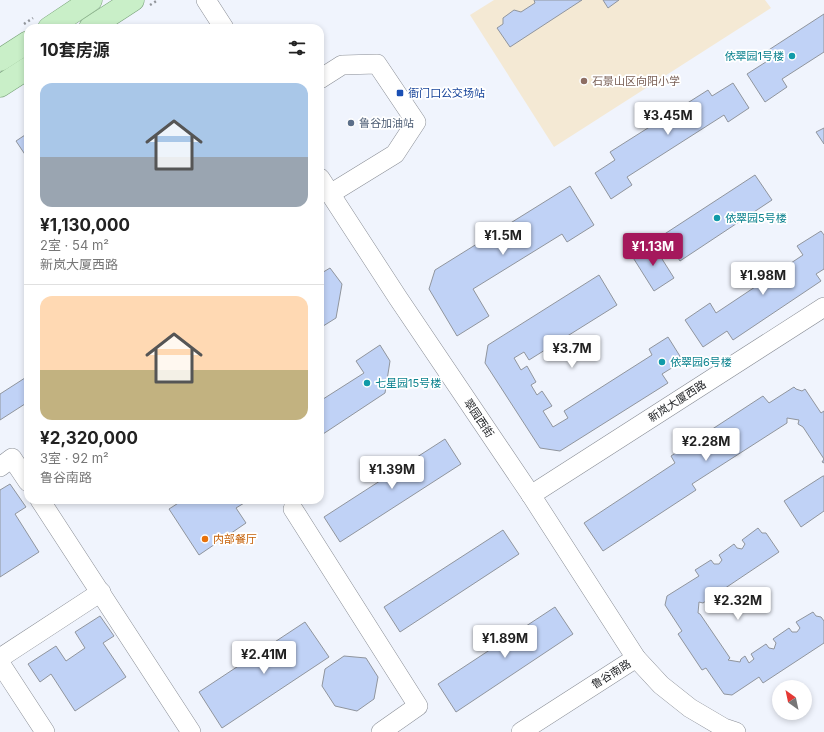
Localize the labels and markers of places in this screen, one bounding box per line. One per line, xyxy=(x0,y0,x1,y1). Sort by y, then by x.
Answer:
place label: 依翠园1号楼 xyxy=(725,49,784,63)
marker: 依翠园1号楼 xyxy=(787,51,797,61)
place label: 石景山区向阳小学 xyxy=(592,74,680,88)
marker: 石景山区向阳小学 xyxy=(579,76,589,86)
place label: 衙门口公交场站 xyxy=(408,86,485,100)
marker: 衙门口公交场站 xyxy=(395,88,405,98)
pin: ¥3.45M xyxy=(635,102,701,136)
place label: 鲁谷加油站 xyxy=(359,116,414,130)
marker: 鲁谷加油站 xyxy=(346,118,356,128)
place label: 依翠园5号楼 xyxy=(725,211,787,225)
marker: 依翠园5号楼 xyxy=(712,213,722,223)
pin: ¥1.5M xyxy=(475,222,531,256)
pin: ¥1.13M xyxy=(620,233,686,267)
pin: ¥1.98M xyxy=(730,262,796,296)
pin: ¥3.7M xyxy=(544,335,600,369)
place label: 依翠园6号楼 xyxy=(670,355,732,369)
marker: 依翠园6号楼 xyxy=(657,357,667,367)
place label: 七星园15号楼 xyxy=(375,376,441,390)
marker: 七星园15号楼 xyxy=(362,378,372,388)
pin: ¥2.28M xyxy=(673,428,739,462)
pin: ¥1.39M xyxy=(359,456,425,490)
place label: 内部餐厅 xyxy=(213,532,257,546)
marker: 内部餐厅 xyxy=(200,534,210,544)
pin: ¥2.32M xyxy=(705,587,771,621)
pin: ¥1.89M xyxy=(472,625,538,659)
pin: ¥2.41M xyxy=(231,641,297,675)

